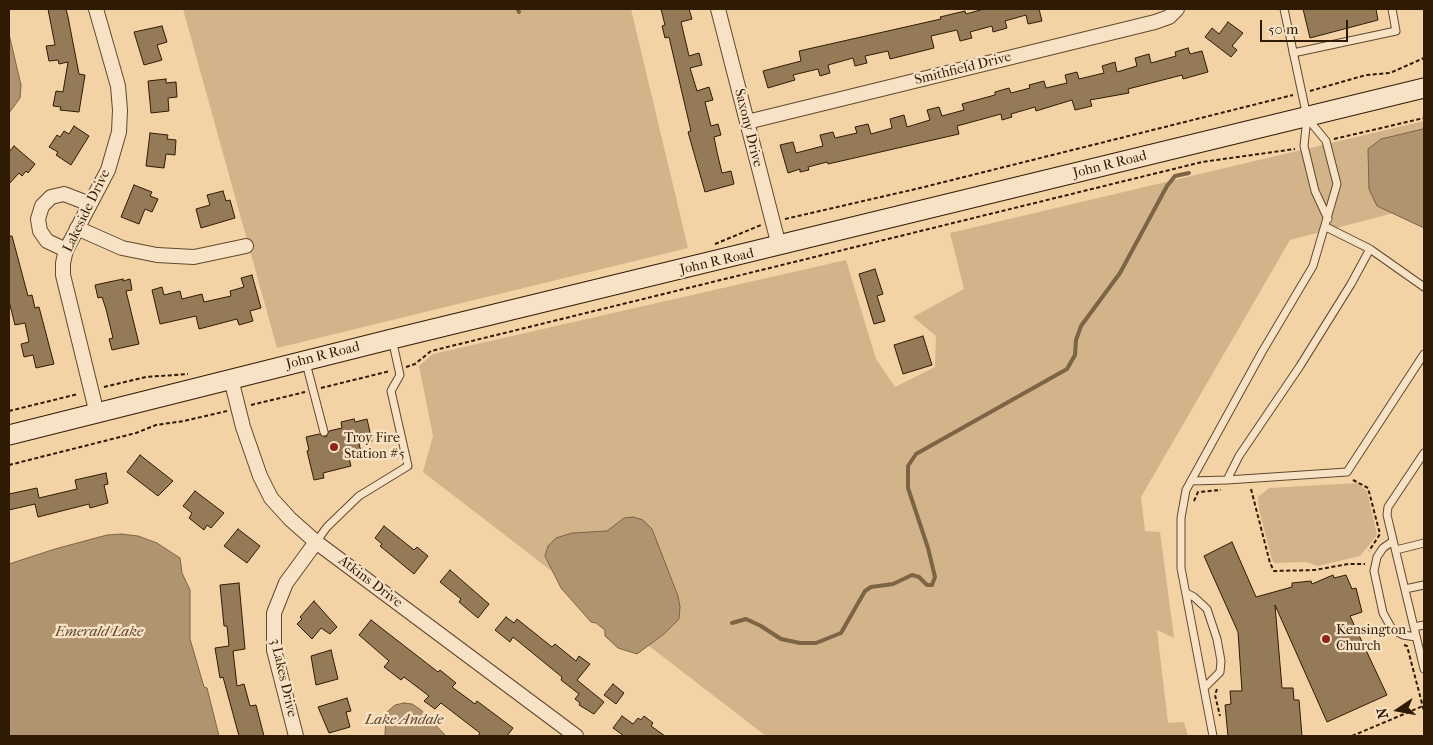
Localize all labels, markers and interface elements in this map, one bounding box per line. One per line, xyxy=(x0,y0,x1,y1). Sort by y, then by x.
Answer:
scale bar xyxy=(1263,10,1350,42)
text: 50 m xyxy=(1268,20,1298,38)
street label: Smithfield Drive xyxy=(913,49,1013,89)
street label: Saxony Drive xyxy=(730,87,766,169)
street label: John R Road xyxy=(1071,148,1149,182)
street label: Lakeside Drive xyxy=(60,167,114,255)
street label: John R Road xyxy=(678,245,756,279)
street label: John R Road xyxy=(284,339,362,373)
place label: Troy Fire Station #5 xyxy=(344,431,405,464)
marker: Troy Fire Station #5 xyxy=(328,441,340,453)
street label: Atkins Drive xyxy=(335,552,405,612)
water label: Emerald Lake xyxy=(55,623,143,641)
place label: Kensington Church xyxy=(1336,623,1406,656)
marker: Kensington Church xyxy=(1320,633,1332,645)
street label: 3 Lakes Drive xyxy=(266,637,300,719)
north arrow xyxy=(1373,685,1423,735)
text: N xyxy=(1373,706,1392,720)
water label: Lake Andale xyxy=(365,711,443,729)

